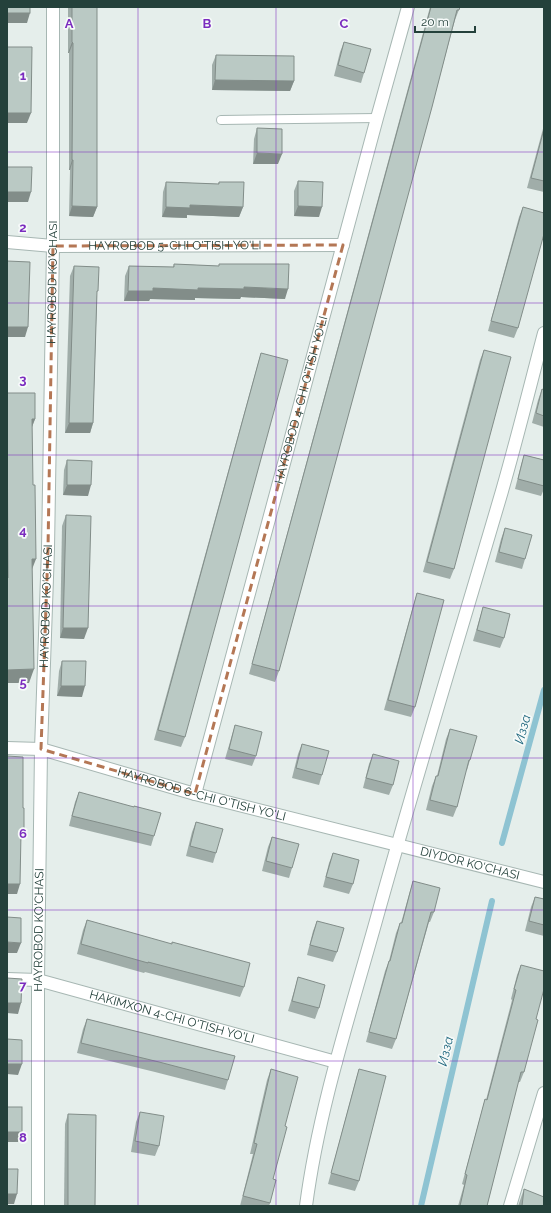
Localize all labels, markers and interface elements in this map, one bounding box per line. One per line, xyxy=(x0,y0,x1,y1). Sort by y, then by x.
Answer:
scale bar xyxy=(415,8,475,34)
text: 20 m xyxy=(421,15,449,29)
text: A xyxy=(65,16,74,31)
text: B xyxy=(203,16,212,31)
text: C xyxy=(340,16,349,31)
text: 1 xyxy=(20,68,27,83)
text: 2 xyxy=(19,220,27,235)
street label: HAYROBOD KO'CHASI xyxy=(44,220,60,344)
street label: HAYROBOD 5-CHI O'TISH YO'LI xyxy=(88,238,261,253)
street label: HAYROBOD 4-CHI O'TISH YO'LI xyxy=(272,315,330,486)
text: 3 xyxy=(19,372,27,387)
text: 4 xyxy=(19,523,27,538)
street label: HAYROBOD KO'CHASI xyxy=(37,544,55,668)
text: 5 xyxy=(19,675,27,690)
water label: Изза xyxy=(511,713,534,745)
street label: HAYROBOD 6-CHI O'TISH YO'LI xyxy=(116,765,287,824)
text: 6 xyxy=(19,826,27,841)
street label: DIYDOR KO'CHASI xyxy=(419,844,521,883)
street label: HAYROBOD KO'CHASI xyxy=(31,868,46,992)
text: 7 xyxy=(19,978,27,993)
street label: HAKIMXON 4-CHI O'TISH YO'LI xyxy=(88,987,256,1046)
water label: Изза xyxy=(435,1035,456,1067)
text: 8 xyxy=(19,1130,27,1145)

